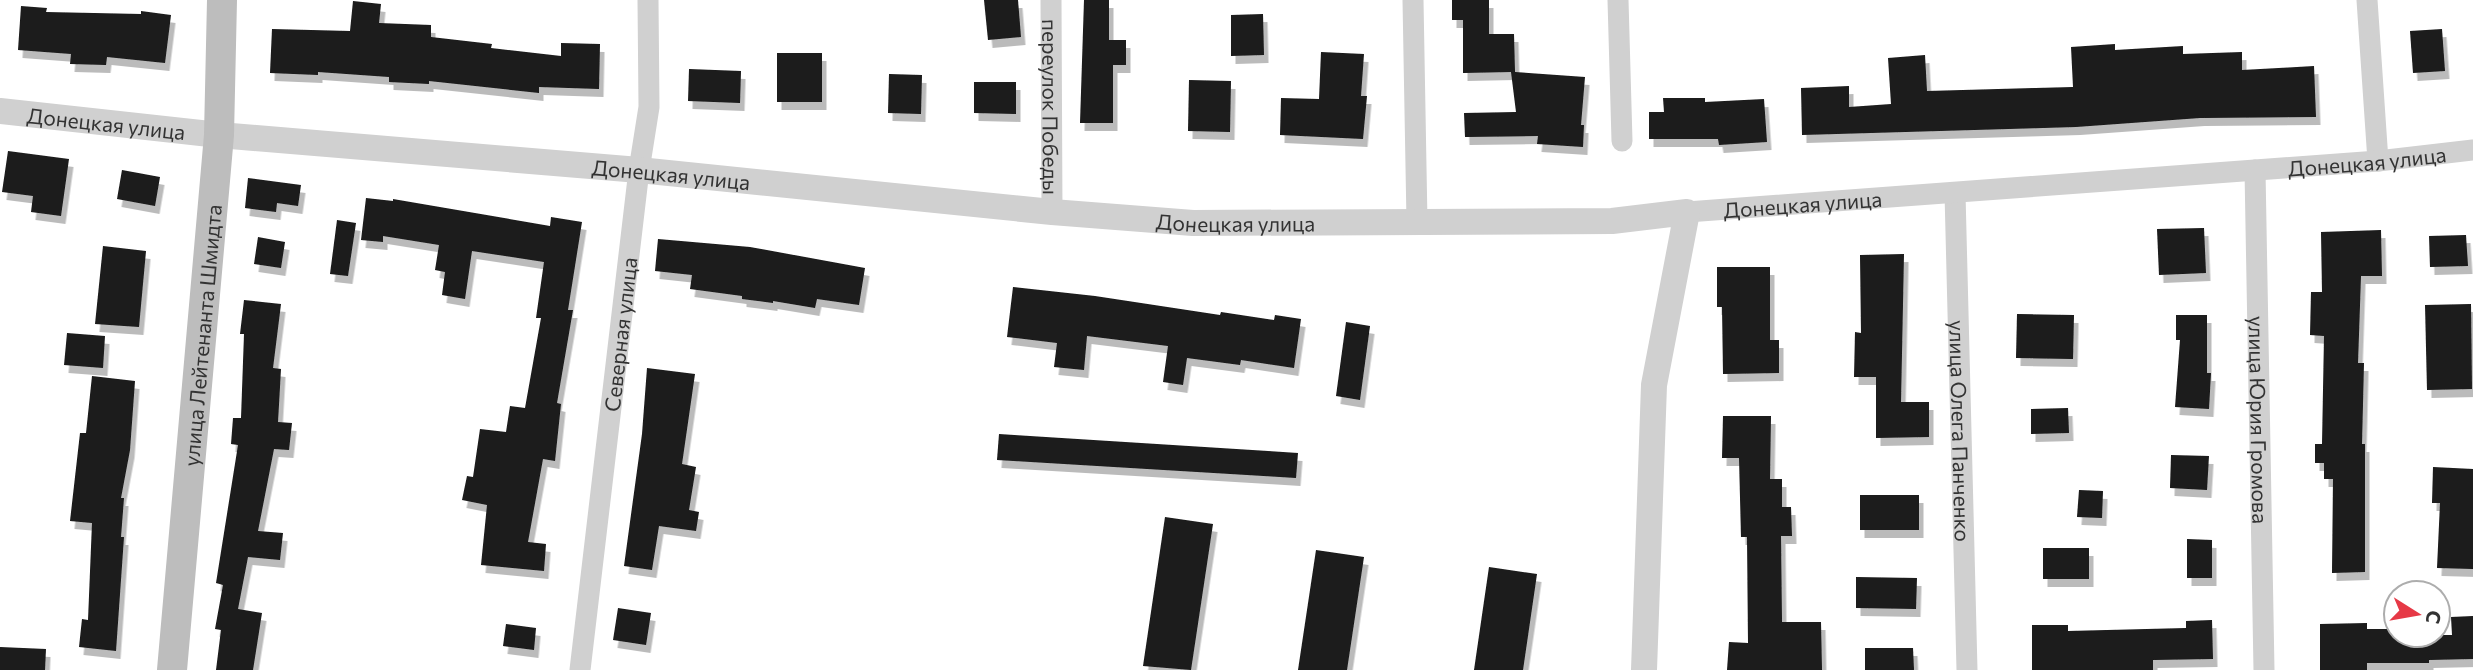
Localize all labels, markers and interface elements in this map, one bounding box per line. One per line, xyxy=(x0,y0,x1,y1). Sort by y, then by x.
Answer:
street label: переулок Победы xyxy=(1039,19,1064,195)
street label: Донецкая улица xyxy=(26,102,187,144)
street label: Донецкая улица xyxy=(2287,141,2448,180)
street label: Донецкая улица xyxy=(591,154,751,194)
street label: Донецкая улица xyxy=(1722,185,1883,222)
street label: улица Лейтенанта Шмидта xyxy=(177,203,225,467)
street label: Донецкая улица xyxy=(1155,208,1315,236)
street label: Северная улица xyxy=(598,256,641,413)
street label: улица Юрия Громова xyxy=(2245,316,2274,524)
street label: улица Олега Панченко xyxy=(1946,320,1976,542)
north arrow xyxy=(2382,579,2452,649)
text: С xyxy=(2422,609,2447,626)

